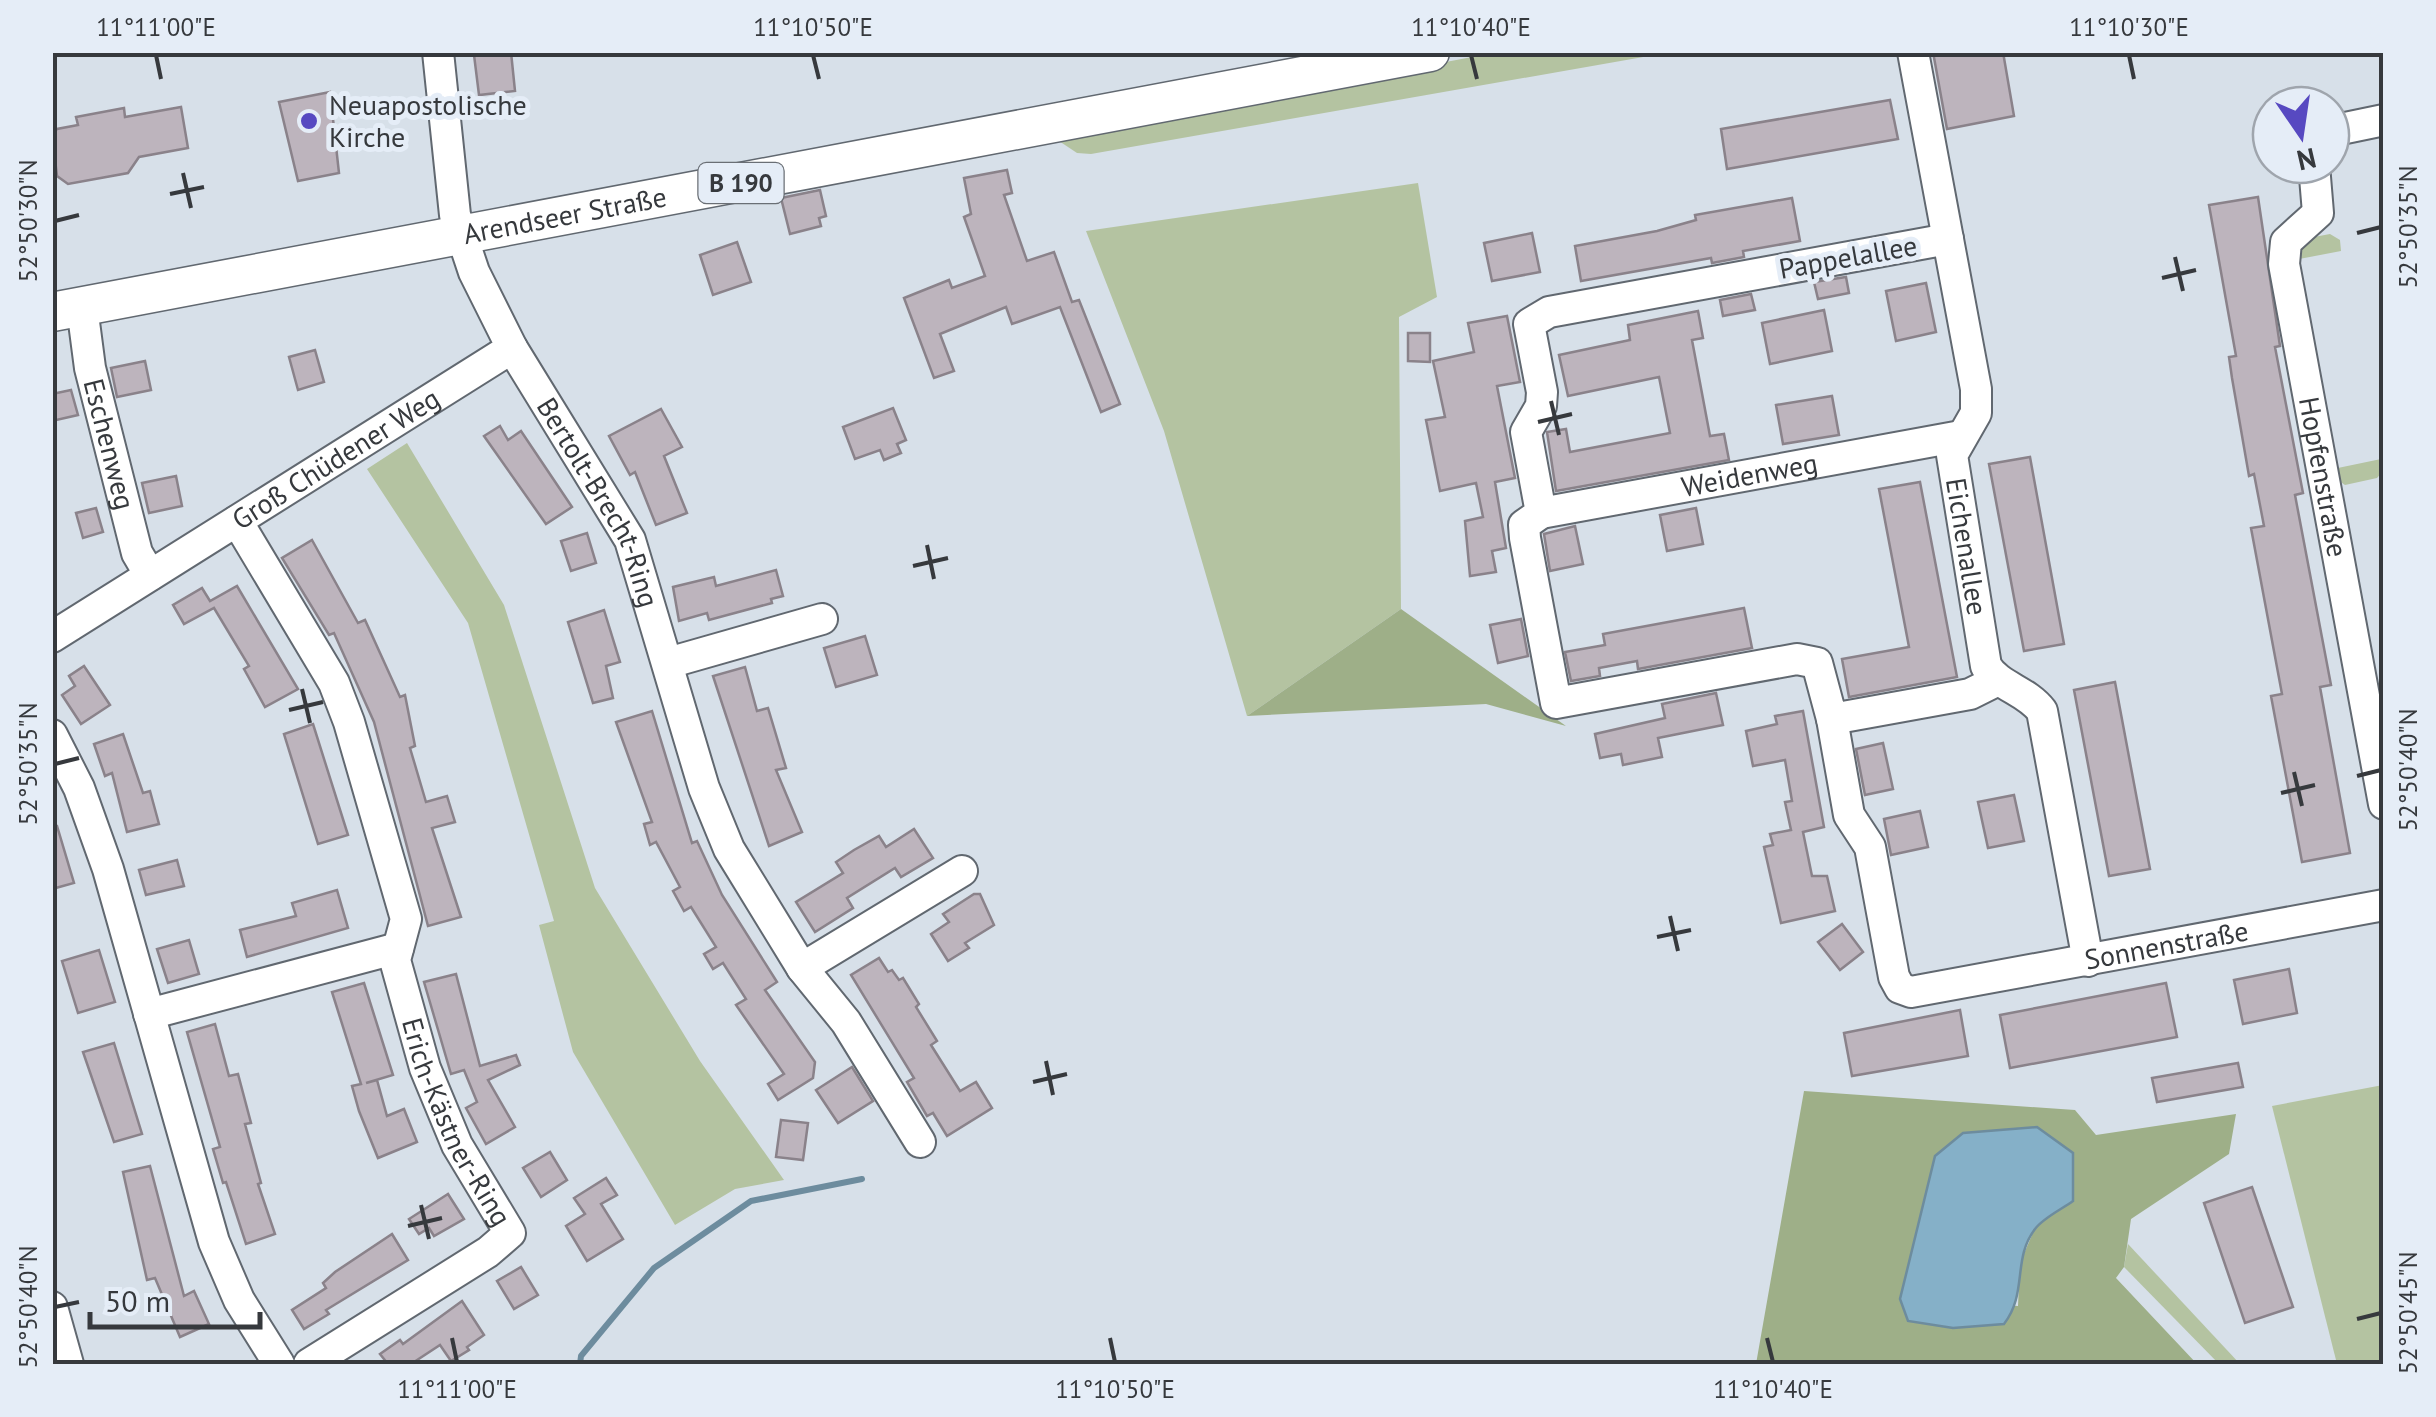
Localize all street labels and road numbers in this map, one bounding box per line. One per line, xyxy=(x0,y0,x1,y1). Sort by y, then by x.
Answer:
road number: B 190 xyxy=(698,163,784,203)
street label: Arendseer Straße xyxy=(460,177,670,252)
street label: Pappelallee xyxy=(1776,226,1920,287)
street label: Eschenweg xyxy=(75,375,144,513)
street label: Groß Chüdener Weg xyxy=(225,379,446,537)
street label: Bertolt-Brecht-Ring xyxy=(529,390,668,611)
street label: Hopfenstraße xyxy=(2291,394,2357,560)
street label: Weidenweg xyxy=(1678,444,1820,505)
street label: Eichenallee xyxy=(1938,475,1997,618)
street label: Sonnenstraße xyxy=(2082,911,2251,978)
street label: Erich-Kästner-Ring xyxy=(394,1013,520,1233)

